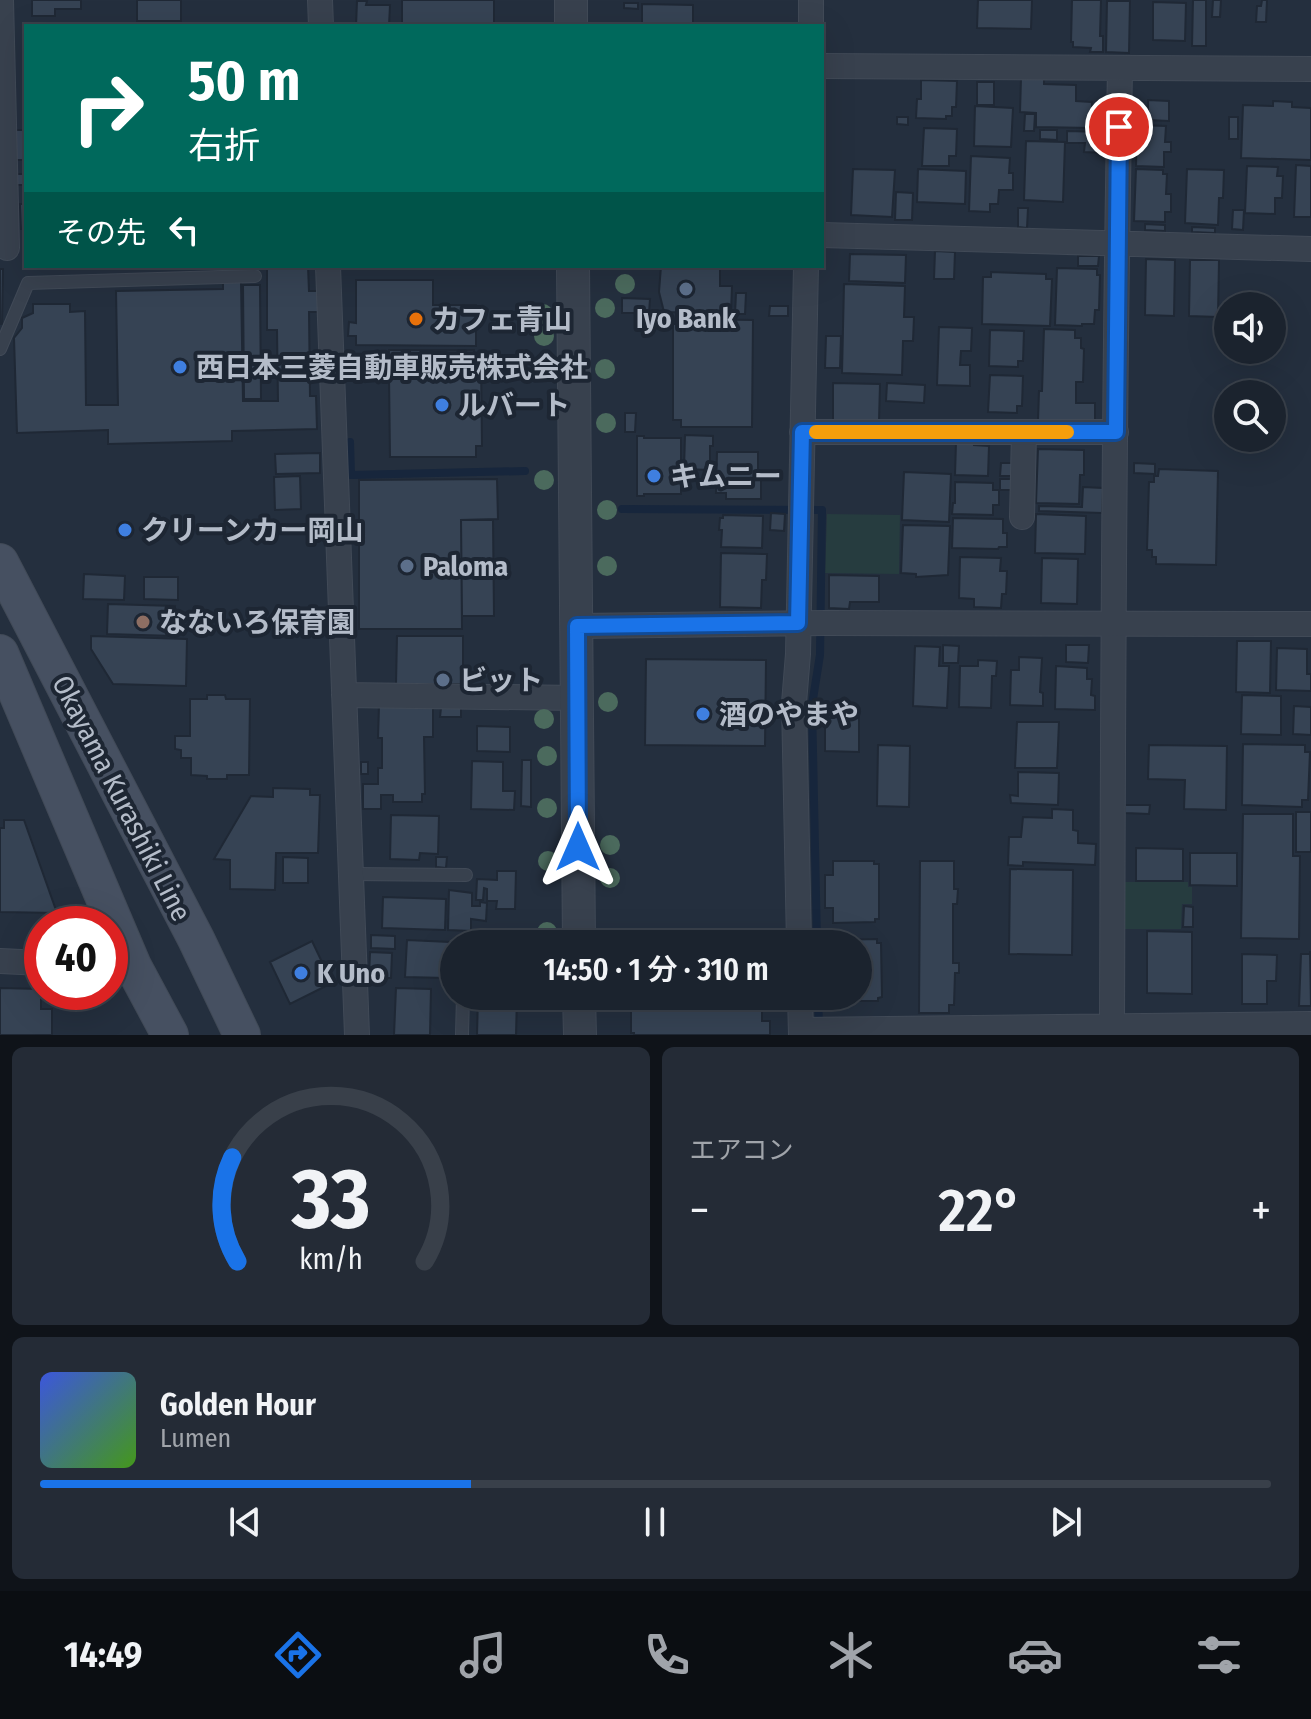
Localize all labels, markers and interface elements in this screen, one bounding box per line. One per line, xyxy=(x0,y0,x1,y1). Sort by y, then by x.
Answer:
text: 50 m xyxy=(188,48,300,115)
icon: right xyxy=(56,56,160,160)
pin xyxy=(1085,93,1153,161)
icon: arrive xyxy=(1097,105,1141,149)
text: 右折 xyxy=(188,124,260,168)
icon: left xyxy=(162,208,206,252)
text: その先 xyxy=(56,215,146,251)
marker: Iyo Bank xyxy=(677,280,695,298)
map controls xyxy=(1214,292,1286,452)
button: sound xyxy=(1214,292,1286,364)
place label: Iyo Bank xyxy=(636,302,737,335)
place label: カフェ青山 xyxy=(432,303,572,336)
marker: カフェ青山 xyxy=(407,310,425,328)
place label: 西日本三菱自動車販売株式会社 xyxy=(196,351,588,384)
marker: 西日本三菱自動車販売株式会社 xyxy=(171,358,189,376)
button: search xyxy=(1214,380,1286,452)
place label: ルバート xyxy=(458,389,570,422)
marker: ルバート xyxy=(433,396,451,414)
place label: キムニー xyxy=(670,460,782,493)
marker: キムニー xyxy=(645,467,663,485)
place label: クリーンカー岡山 xyxy=(141,514,364,547)
marker: クリーンカー岡山 xyxy=(116,521,134,539)
place label: Paloma xyxy=(423,550,508,583)
marker: Paloma xyxy=(398,557,416,575)
place label: なないろ保育園 xyxy=(159,606,355,639)
marker: なないろ保育園 xyxy=(134,613,152,631)
place label: ビット xyxy=(459,664,543,697)
street label: Okayama Kurashiki Line xyxy=(45,670,198,927)
marker: ビット xyxy=(434,671,452,689)
place label: 酒のやまや xyxy=(719,698,859,731)
marker: 酒のやまや xyxy=(694,705,712,723)
position arrow xyxy=(536,805,620,889)
speed limit sign: 40 xyxy=(24,906,128,1010)
text: 14:50 · 1 分 · 310 m xyxy=(543,952,769,988)
place label: K Uno xyxy=(317,957,385,990)
marker: K Uno xyxy=(292,964,310,982)
text: エアコン xyxy=(690,1135,794,1166)
text: 33 xyxy=(290,1150,370,1250)
text: 22° xyxy=(939,1175,1022,1247)
text: − xyxy=(690,1184,709,1237)
text: + xyxy=(1251,1184,1271,1237)
text: km/h xyxy=(299,1242,363,1277)
text: Golden Hour xyxy=(160,1387,316,1423)
text: Lumen xyxy=(160,1423,231,1454)
icon: previous xyxy=(223,1500,267,1544)
icon: pause xyxy=(633,1500,677,1544)
icon: next xyxy=(1044,1500,1088,1544)
icon: directions xyxy=(270,1627,326,1683)
icon: music xyxy=(455,1627,511,1683)
icon: phone xyxy=(639,1627,695,1683)
icon: climate xyxy=(823,1627,879,1683)
icon: car xyxy=(1007,1627,1063,1683)
icon: filters xyxy=(1191,1627,1247,1683)
text: 14:49 xyxy=(64,1633,142,1677)

